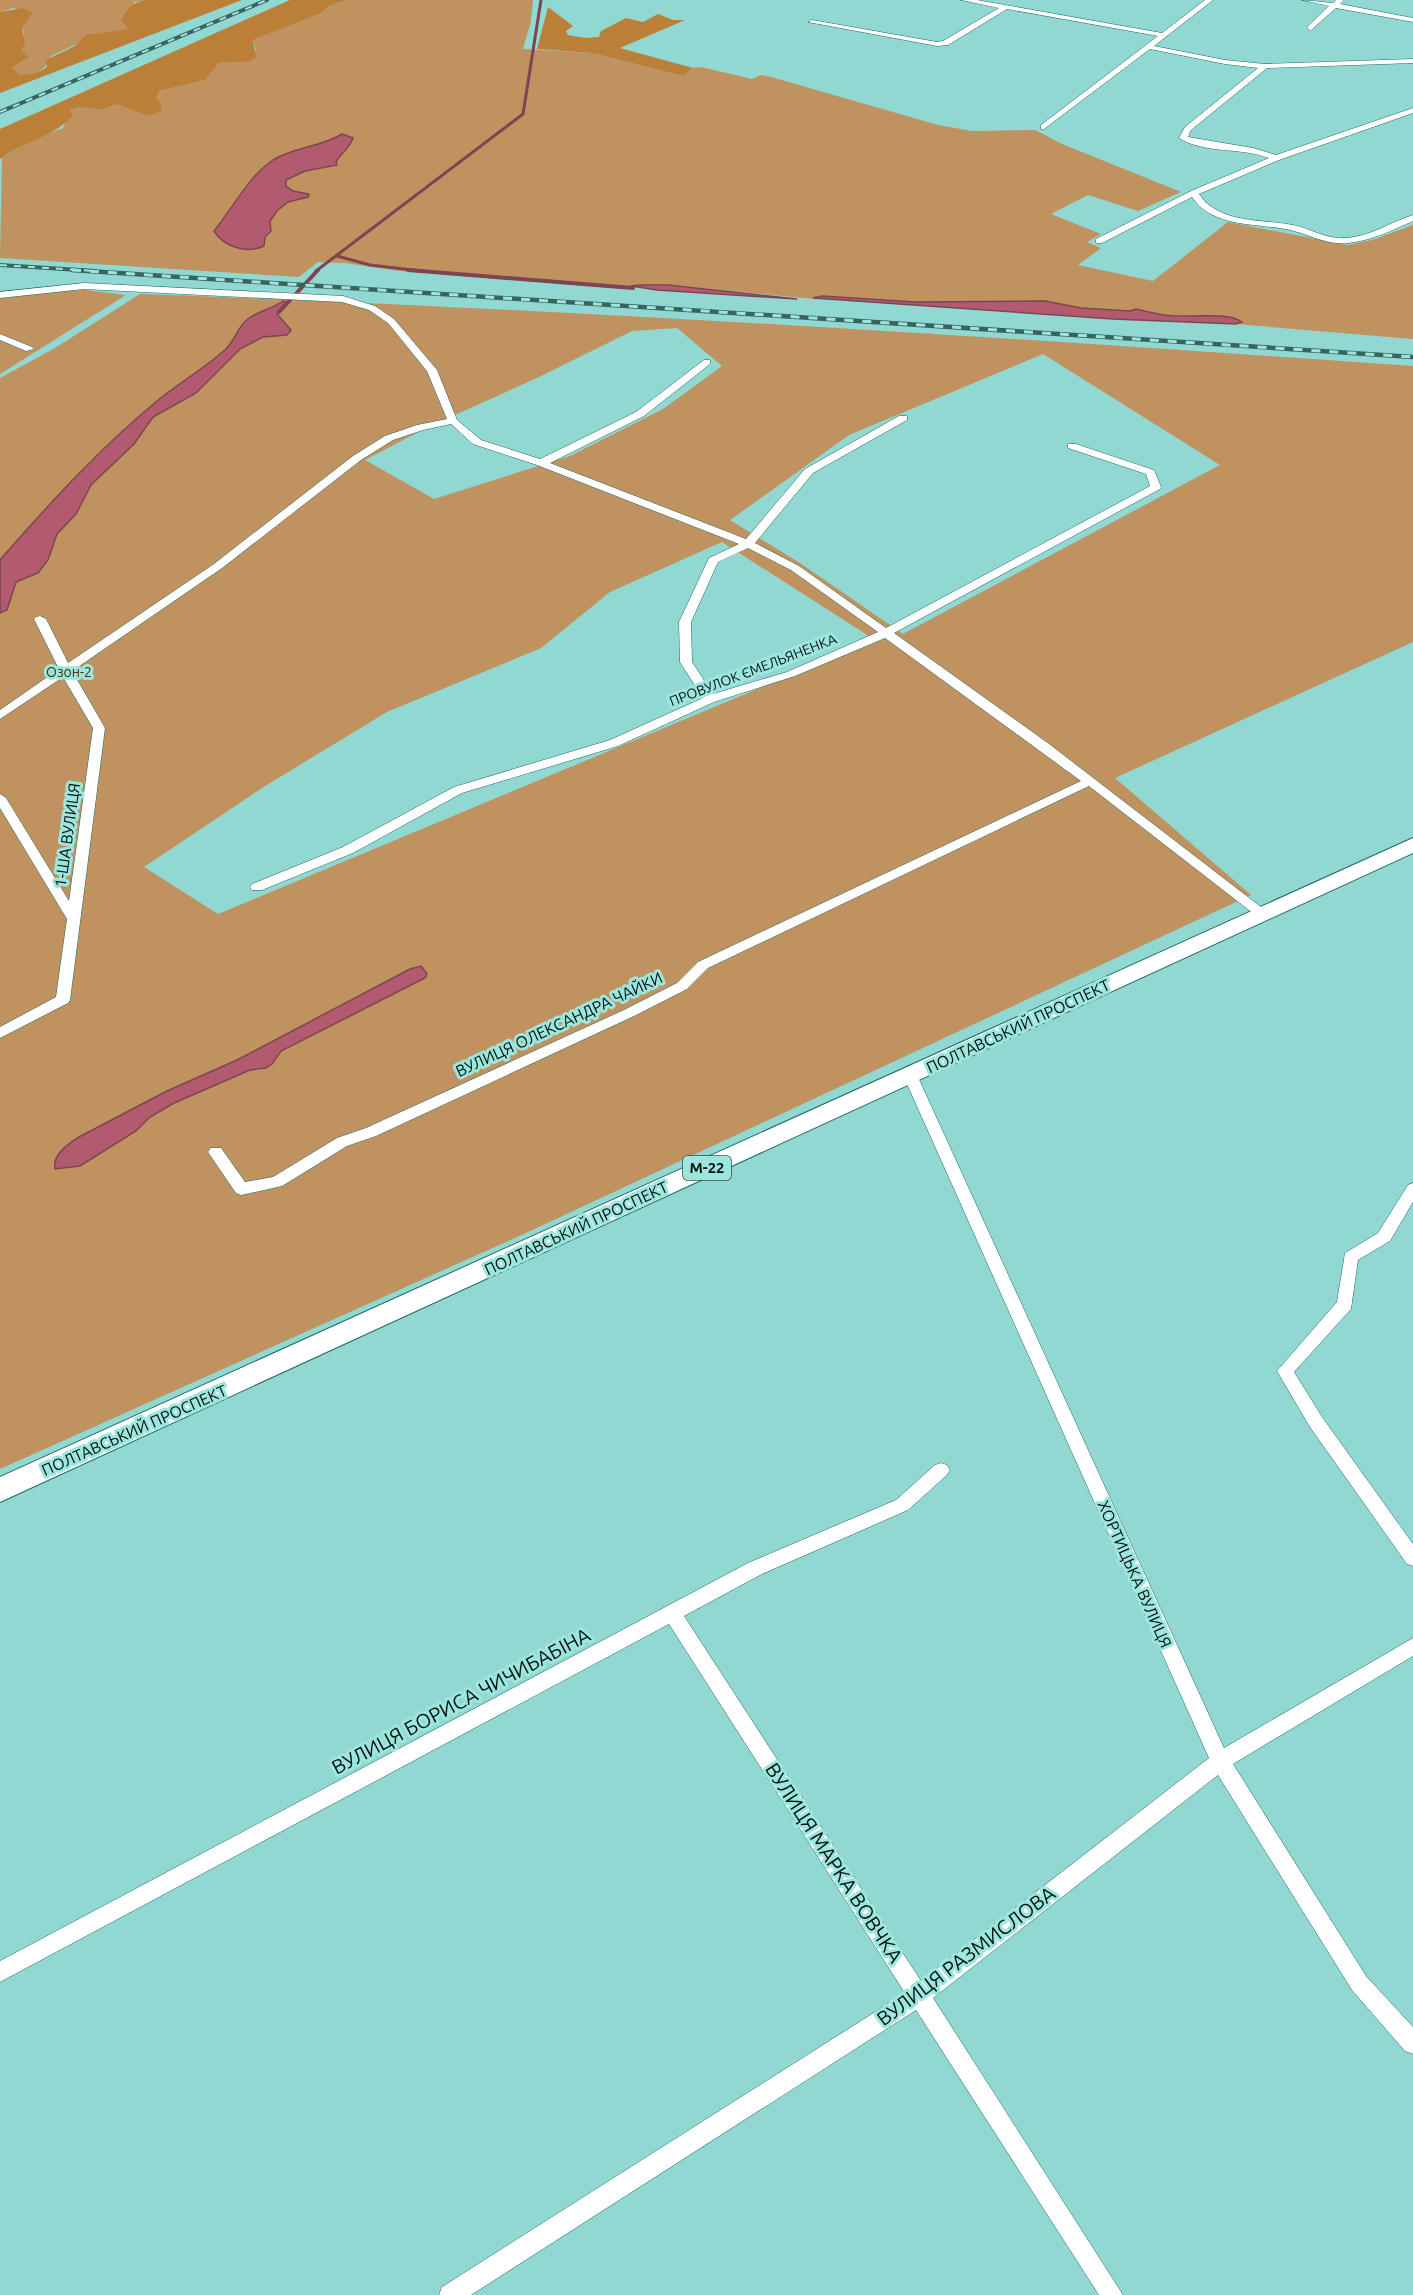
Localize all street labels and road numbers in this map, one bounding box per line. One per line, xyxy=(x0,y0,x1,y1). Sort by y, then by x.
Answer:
street label: ПРОВУЛОК ЄМЕЛЬЯНЕНКА xyxy=(667,631,839,709)
street label: 1-ША ВУЛИЦЯ xyxy=(51,782,83,888)
street label: ВУЛИЦЯ ОЛЕКСАНДРА ЧАЙКИ xyxy=(452,967,665,1080)
street label: ПОЛТАВСЬКИЙ ПРОСПЕКТ xyxy=(923,975,1113,1077)
road number: М-22 xyxy=(683,1156,731,1180)
street label: ПОЛТАВСЬКИЙ ПРОСПЕКТ xyxy=(481,1177,671,1279)
street label: ПОЛТАВСЬКИЙ ПРОСПЕКТ xyxy=(38,1380,229,1479)
street label: ХОРТИЦЬКА ВУЛИЦЯ xyxy=(1094,1498,1176,1650)
street label: ВУЛИЦЯ БОРИСА ЧИЧИБАБІНА xyxy=(328,1623,594,1779)
street label: ВУЛИЦЯ МАРКА ВОВЧКА xyxy=(761,1759,908,1967)
street label: ВУЛИЦЯ РАЗМИСЛОВА xyxy=(872,1881,1059,2030)

